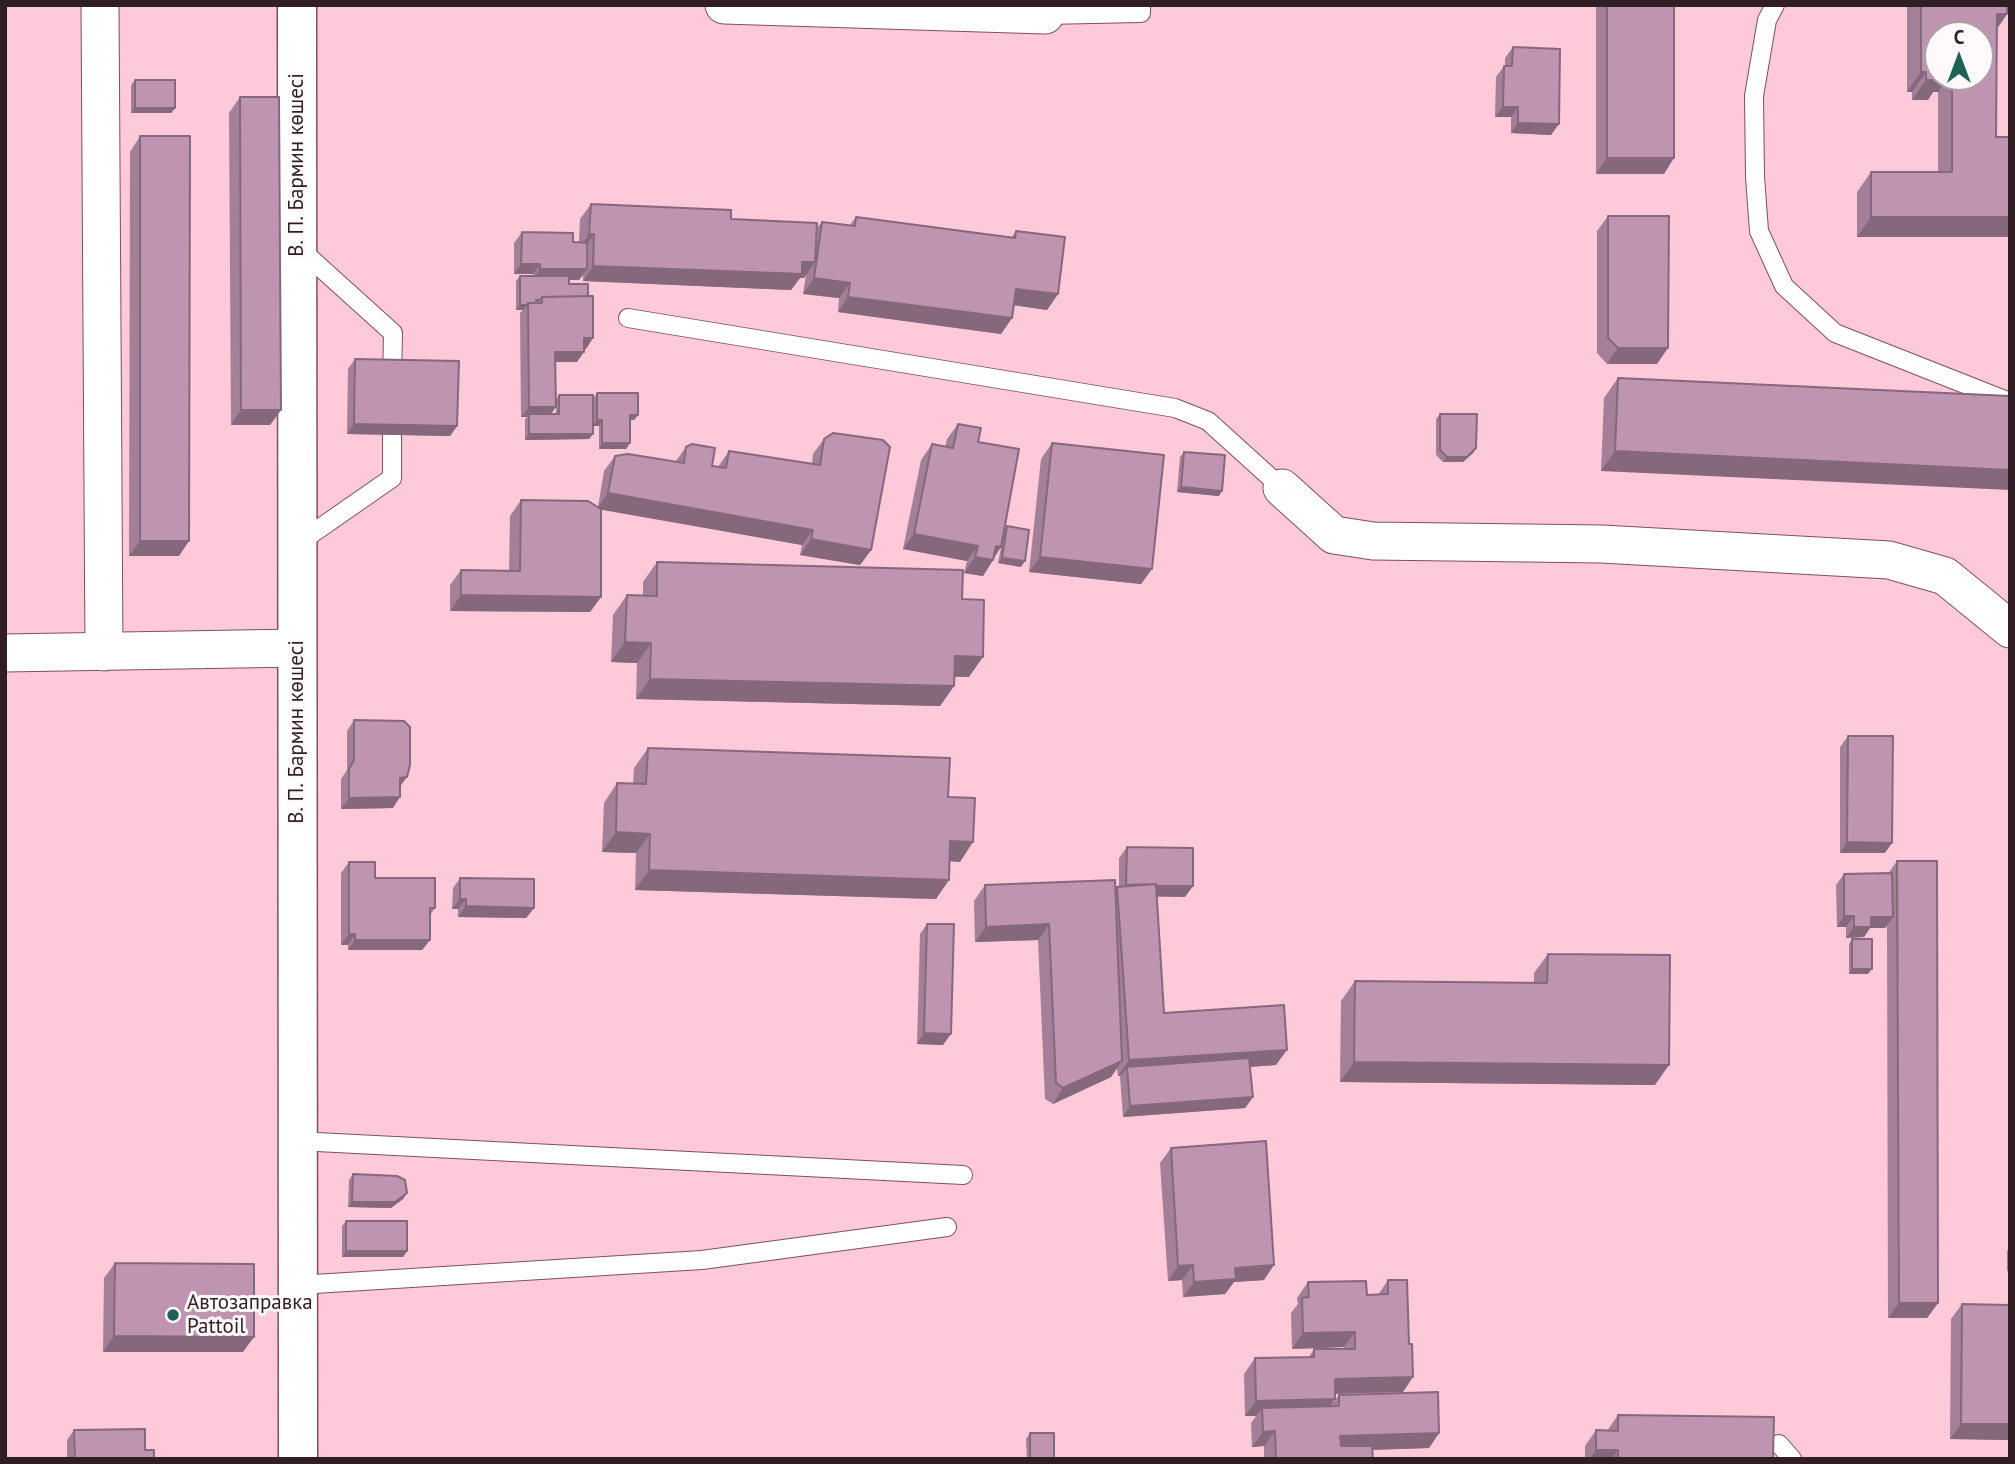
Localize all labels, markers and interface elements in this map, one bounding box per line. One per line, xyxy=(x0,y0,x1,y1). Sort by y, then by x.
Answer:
north arrow xyxy=(1924,21,1994,91)
text: С xyxy=(1954,25,1964,49)
street label: В. П. Бармин көшесі xyxy=(284,73,310,257)
street label: В. П. Бармин көшесі xyxy=(284,640,310,824)
place label: Автозаправка Pattoil xyxy=(187,1290,313,1340)
marker: Автозаправка Pattoil xyxy=(165,1307,181,1323)

